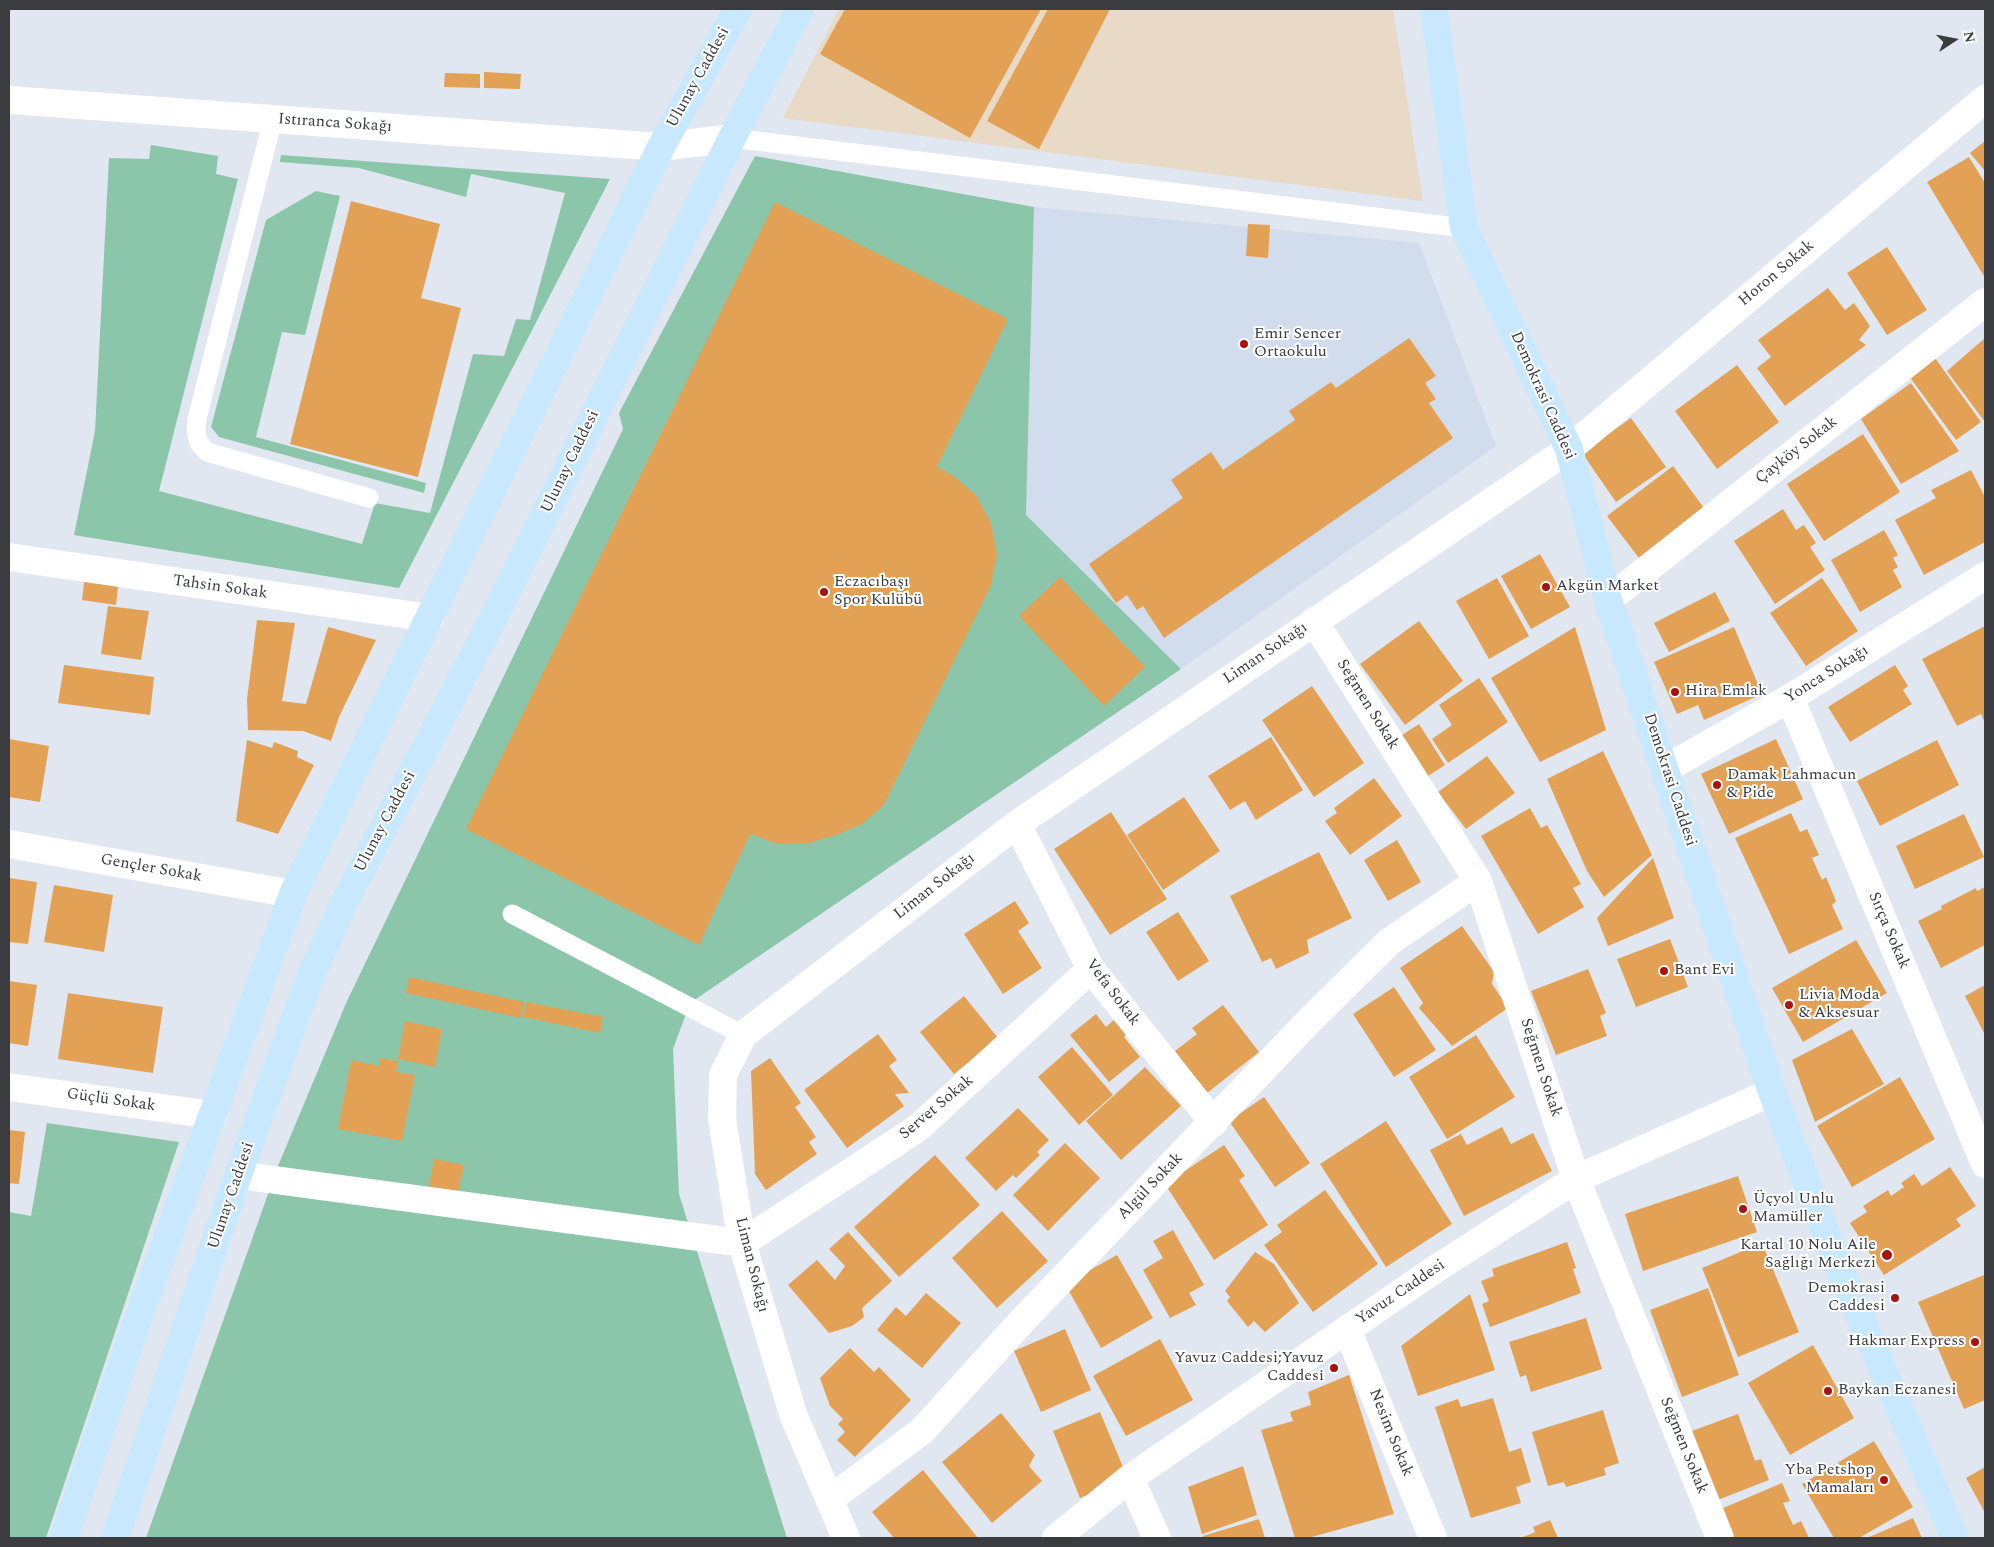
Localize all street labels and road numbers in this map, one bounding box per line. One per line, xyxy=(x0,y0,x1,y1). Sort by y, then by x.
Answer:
street label: Ulunay Caddesi xyxy=(663,24,735,132)
street label: Istıranca Sokağı xyxy=(277,110,393,138)
street label: Horon Sokak xyxy=(1735,237,1819,311)
street label: Demokrasi Caddesi xyxy=(1505,329,1579,463)
street label: Ulunay Caddesi xyxy=(538,407,604,517)
street label: Çayköy Sokak xyxy=(1752,413,1842,489)
street label: Tahsin Sokak xyxy=(172,572,268,604)
street label: Liman Sokağı xyxy=(1220,619,1312,689)
street label: Yonca Sokağı xyxy=(1781,642,1873,708)
street label: Seğmen Sokak xyxy=(1332,656,1402,754)
street label: Demokrasi Caddesi xyxy=(1638,711,1700,849)
street label: Ulunay Caddesi xyxy=(351,768,421,876)
street label: Liman Sokağı xyxy=(891,849,979,925)
street label: Gençler Sokak xyxy=(99,851,203,887)
street label: Sırça Sokak xyxy=(1863,889,1913,973)
street label: Vefa Sokak xyxy=(1081,956,1143,1030)
street label: Seğmen Sokak xyxy=(1515,1016,1565,1120)
street label: Servet Sokak xyxy=(896,1071,978,1145)
street label: Güçlü Sokak xyxy=(65,1085,157,1117)
street label: Ulunay Caddesi xyxy=(205,1140,259,1252)
street label: Algül Sokak xyxy=(1114,1149,1188,1225)
street label: Liman Sokağı xyxy=(730,1215,772,1315)
street label: Yavuz Caddesi xyxy=(1353,1256,1449,1330)
street label: Nesim Sokak xyxy=(1364,1386,1416,1480)
street label: Seğmen Sokak xyxy=(1655,1395,1711,1497)

